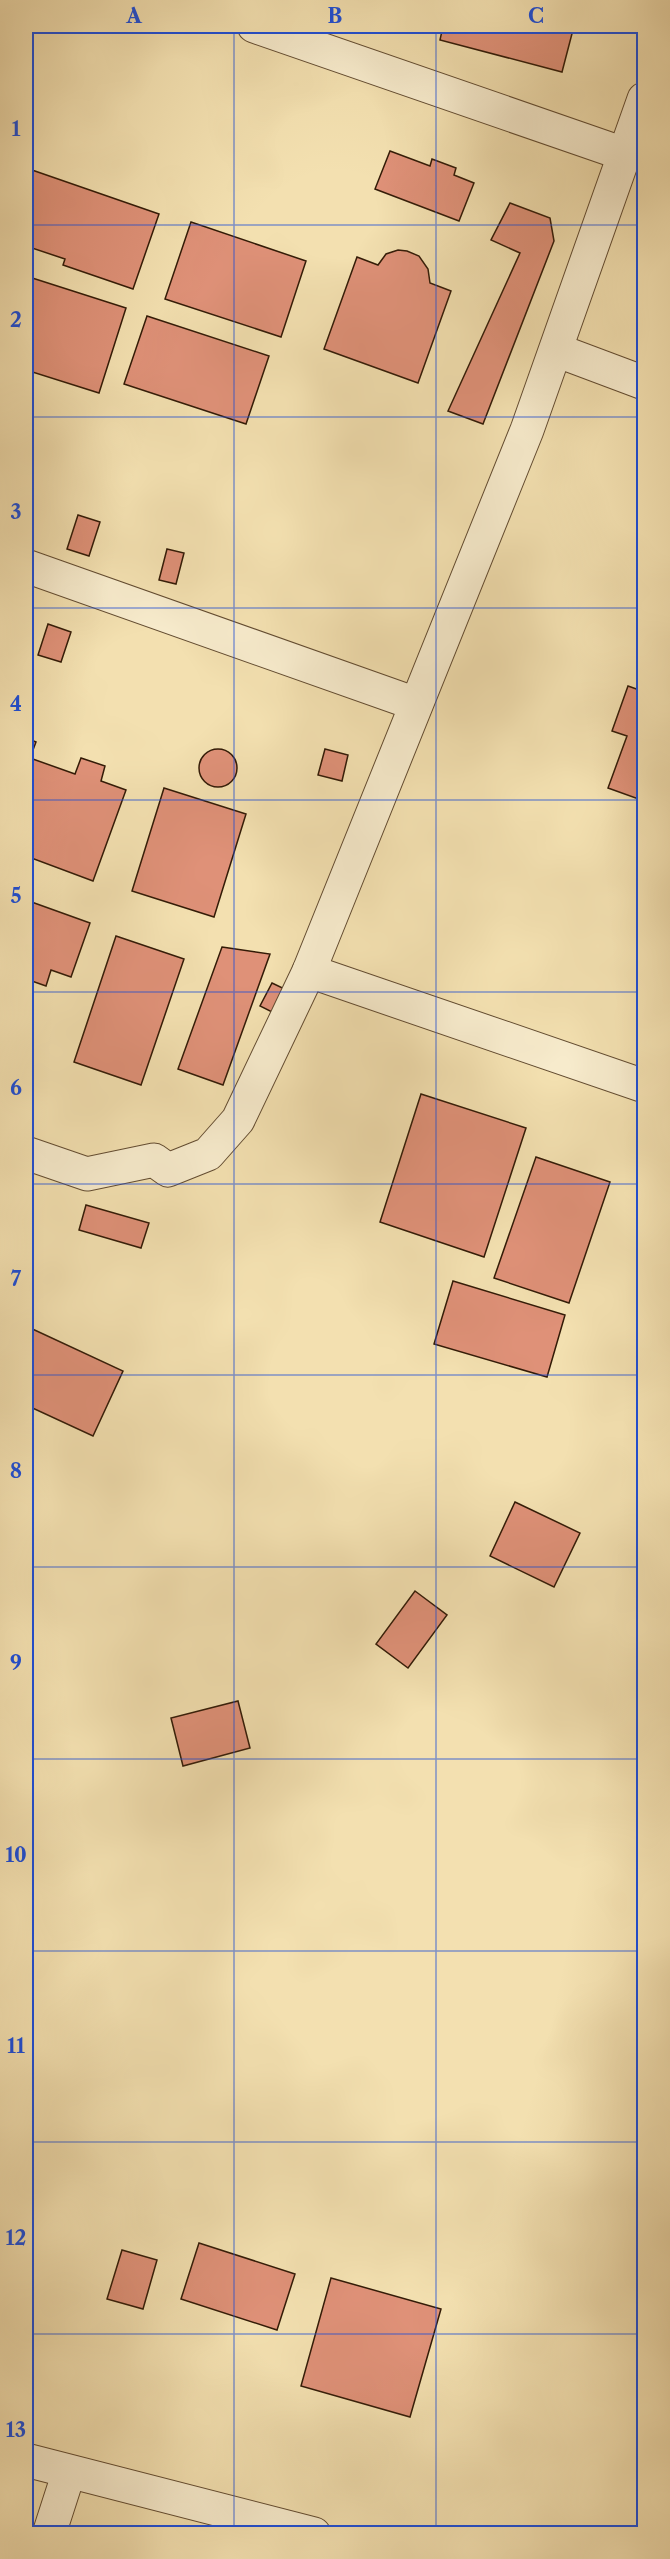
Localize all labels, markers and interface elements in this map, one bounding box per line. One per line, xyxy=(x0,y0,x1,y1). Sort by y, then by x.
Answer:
text: A xyxy=(125,4,142,28)
text: B xyxy=(328,4,343,28)
text: C xyxy=(528,4,544,28)
text: 1 xyxy=(12,117,21,141)
text: 2 xyxy=(10,308,22,332)
text: 3 xyxy=(10,500,22,524)
text: 4 xyxy=(10,692,22,716)
text: 5 xyxy=(10,884,22,908)
text: 6 xyxy=(10,1076,22,1100)
text: 7 xyxy=(11,1267,22,1291)
text: 8 xyxy=(10,1459,22,1483)
text: 9 xyxy=(10,1651,22,1675)
text: 10 xyxy=(5,1843,27,1867)
text: 11 xyxy=(7,2034,25,2058)
text: 12 xyxy=(6,2226,26,2250)
text: 13 xyxy=(6,2418,26,2442)

